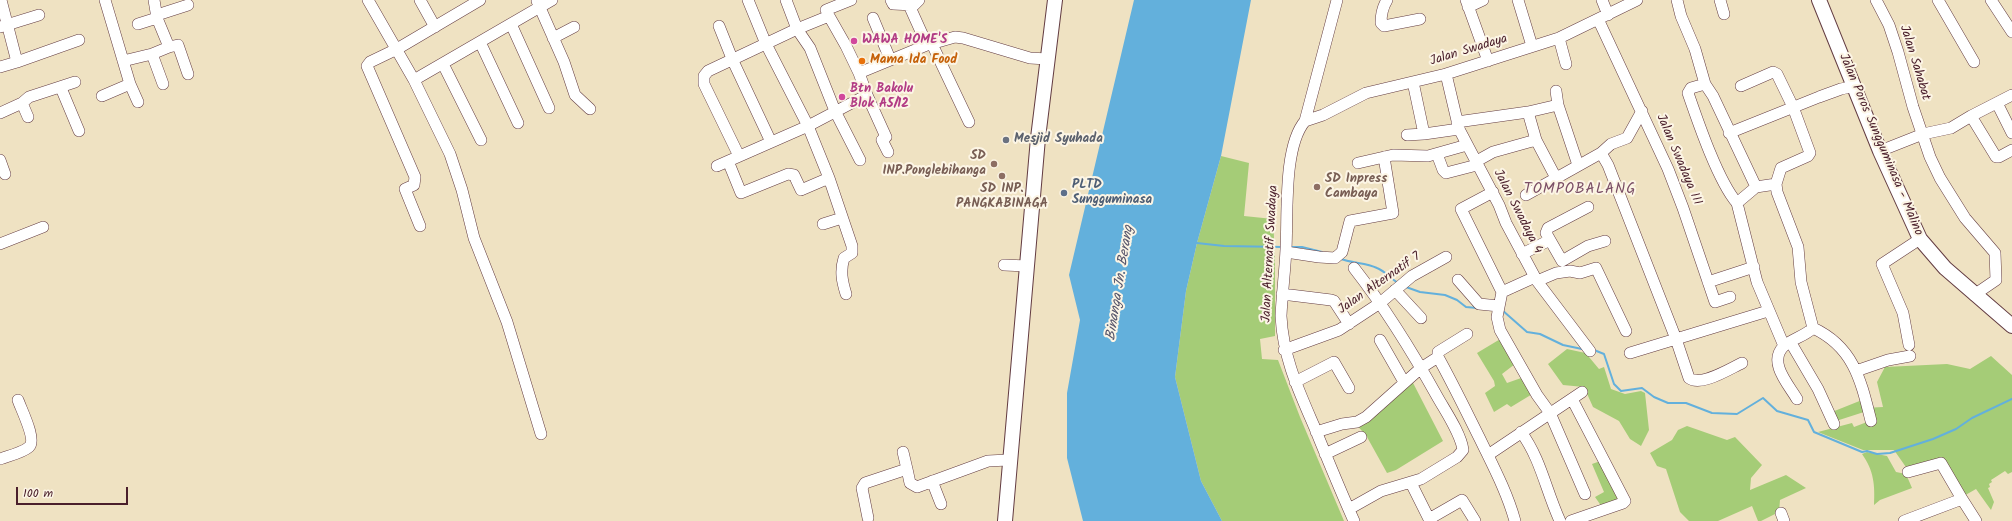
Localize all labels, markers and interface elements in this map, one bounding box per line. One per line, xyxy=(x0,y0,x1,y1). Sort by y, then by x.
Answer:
street label: Jalan Sahabat xyxy=(1895,24,1933,102)
street label: Jalan Swadaya xyxy=(1428,32,1510,70)
place label: WAWA HOME'S xyxy=(862,33,947,49)
marker: WAWA HOME'S xyxy=(849,36,859,46)
street label: Jalan Poros Sungguminasa - Malino xyxy=(1835,52,1925,238)
place label: Mama Ida Food xyxy=(870,53,957,69)
marker: Mama Ida Food xyxy=(857,56,867,66)
place label: Btn Bakolu Blok A5/12 xyxy=(850,82,913,113)
marker: Btn Bakolu Blok A5/12 xyxy=(837,92,847,102)
street label: Jalan Swadaya III xyxy=(1652,112,1704,208)
place label: Mesjid Syuhada xyxy=(1014,132,1103,148)
marker: Mesjid Syuhada xyxy=(1001,135,1011,145)
place label: SD INP.Ponglebihanga xyxy=(882,149,986,180)
marker: SD INP.Ponglebihanga xyxy=(989,159,999,169)
street label: Jalan Swadaya 4 xyxy=(1489,167,1545,257)
marker: SD INP. PANGKABINAGA xyxy=(997,171,1007,181)
place label: SD Inpress Cambaya xyxy=(1325,172,1387,203)
place label: PLTD Sungguminasa xyxy=(1072,178,1152,209)
district label: TOMPOBALANG xyxy=(1524,181,1636,199)
place label: SD INP. PANGKABINAGA xyxy=(956,182,1048,213)
marker: SD Inpress Cambaya xyxy=(1312,182,1322,192)
street label: Jalan Alternatif Swadaya xyxy=(1260,185,1282,323)
marker: PLTD Sungguminasa xyxy=(1059,188,1069,198)
water label: Binanga Jn. Berang xyxy=(1104,224,1138,342)
street label: Jalan Alternatif 7 xyxy=(1336,250,1424,318)
scale bar xyxy=(18,479,130,505)
text: 100 m xyxy=(23,484,53,503)

